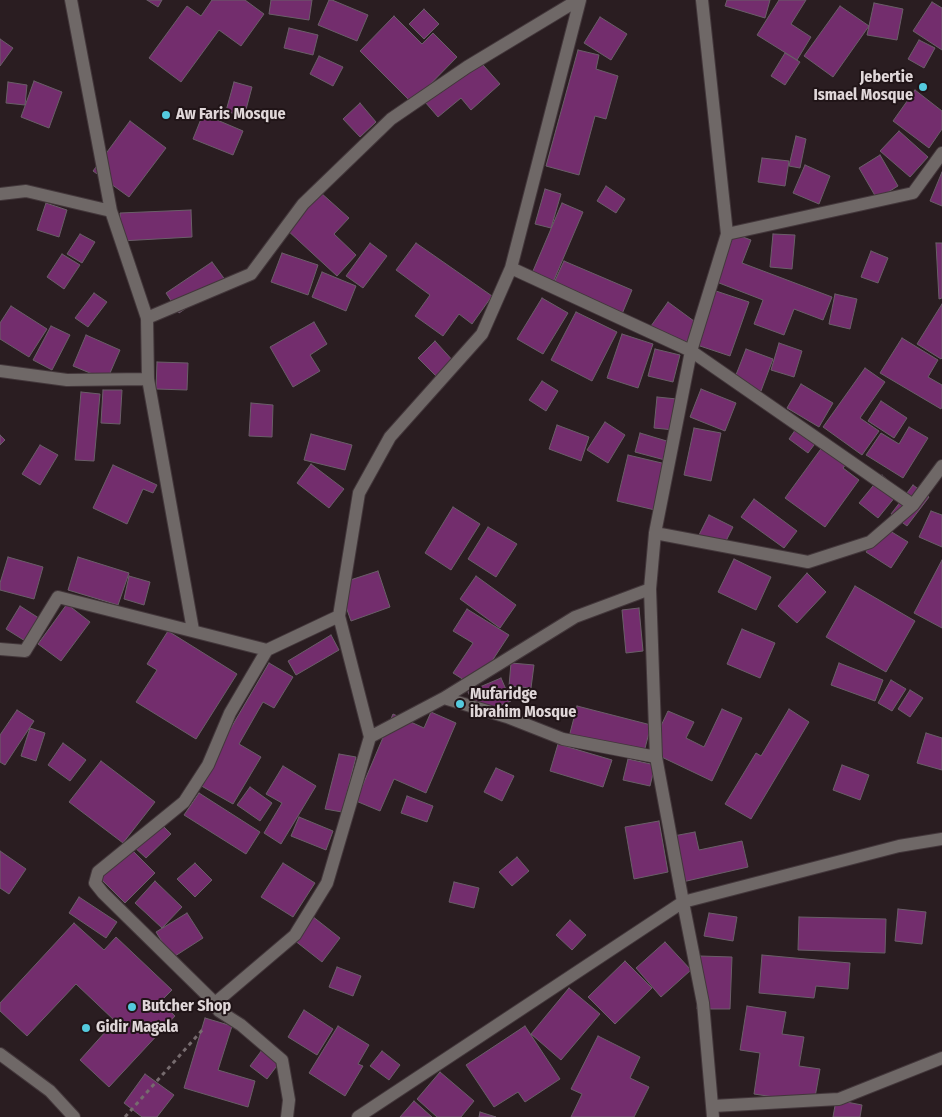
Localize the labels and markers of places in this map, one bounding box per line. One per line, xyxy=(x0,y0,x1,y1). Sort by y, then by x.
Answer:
place label: Jebertie Ismael Mosque xyxy=(814,68,913,106)
marker: Jebertie Ismael Mosque xyxy=(917,81,929,93)
place label: Aw Faris Mosque xyxy=(176,105,286,125)
marker: Aw Faris Mosque xyxy=(160,109,172,121)
place label: Mufaridge ibrahim Mosque xyxy=(470,685,576,723)
marker: Mufaridge ibrahim Mosque xyxy=(454,698,466,710)
place label: Butcher Shop xyxy=(142,997,231,1017)
marker: Butcher Shop xyxy=(126,1001,138,1013)
place label: Gidir Magala xyxy=(96,1018,179,1038)
marker: Gidir Magala xyxy=(80,1022,92,1034)

